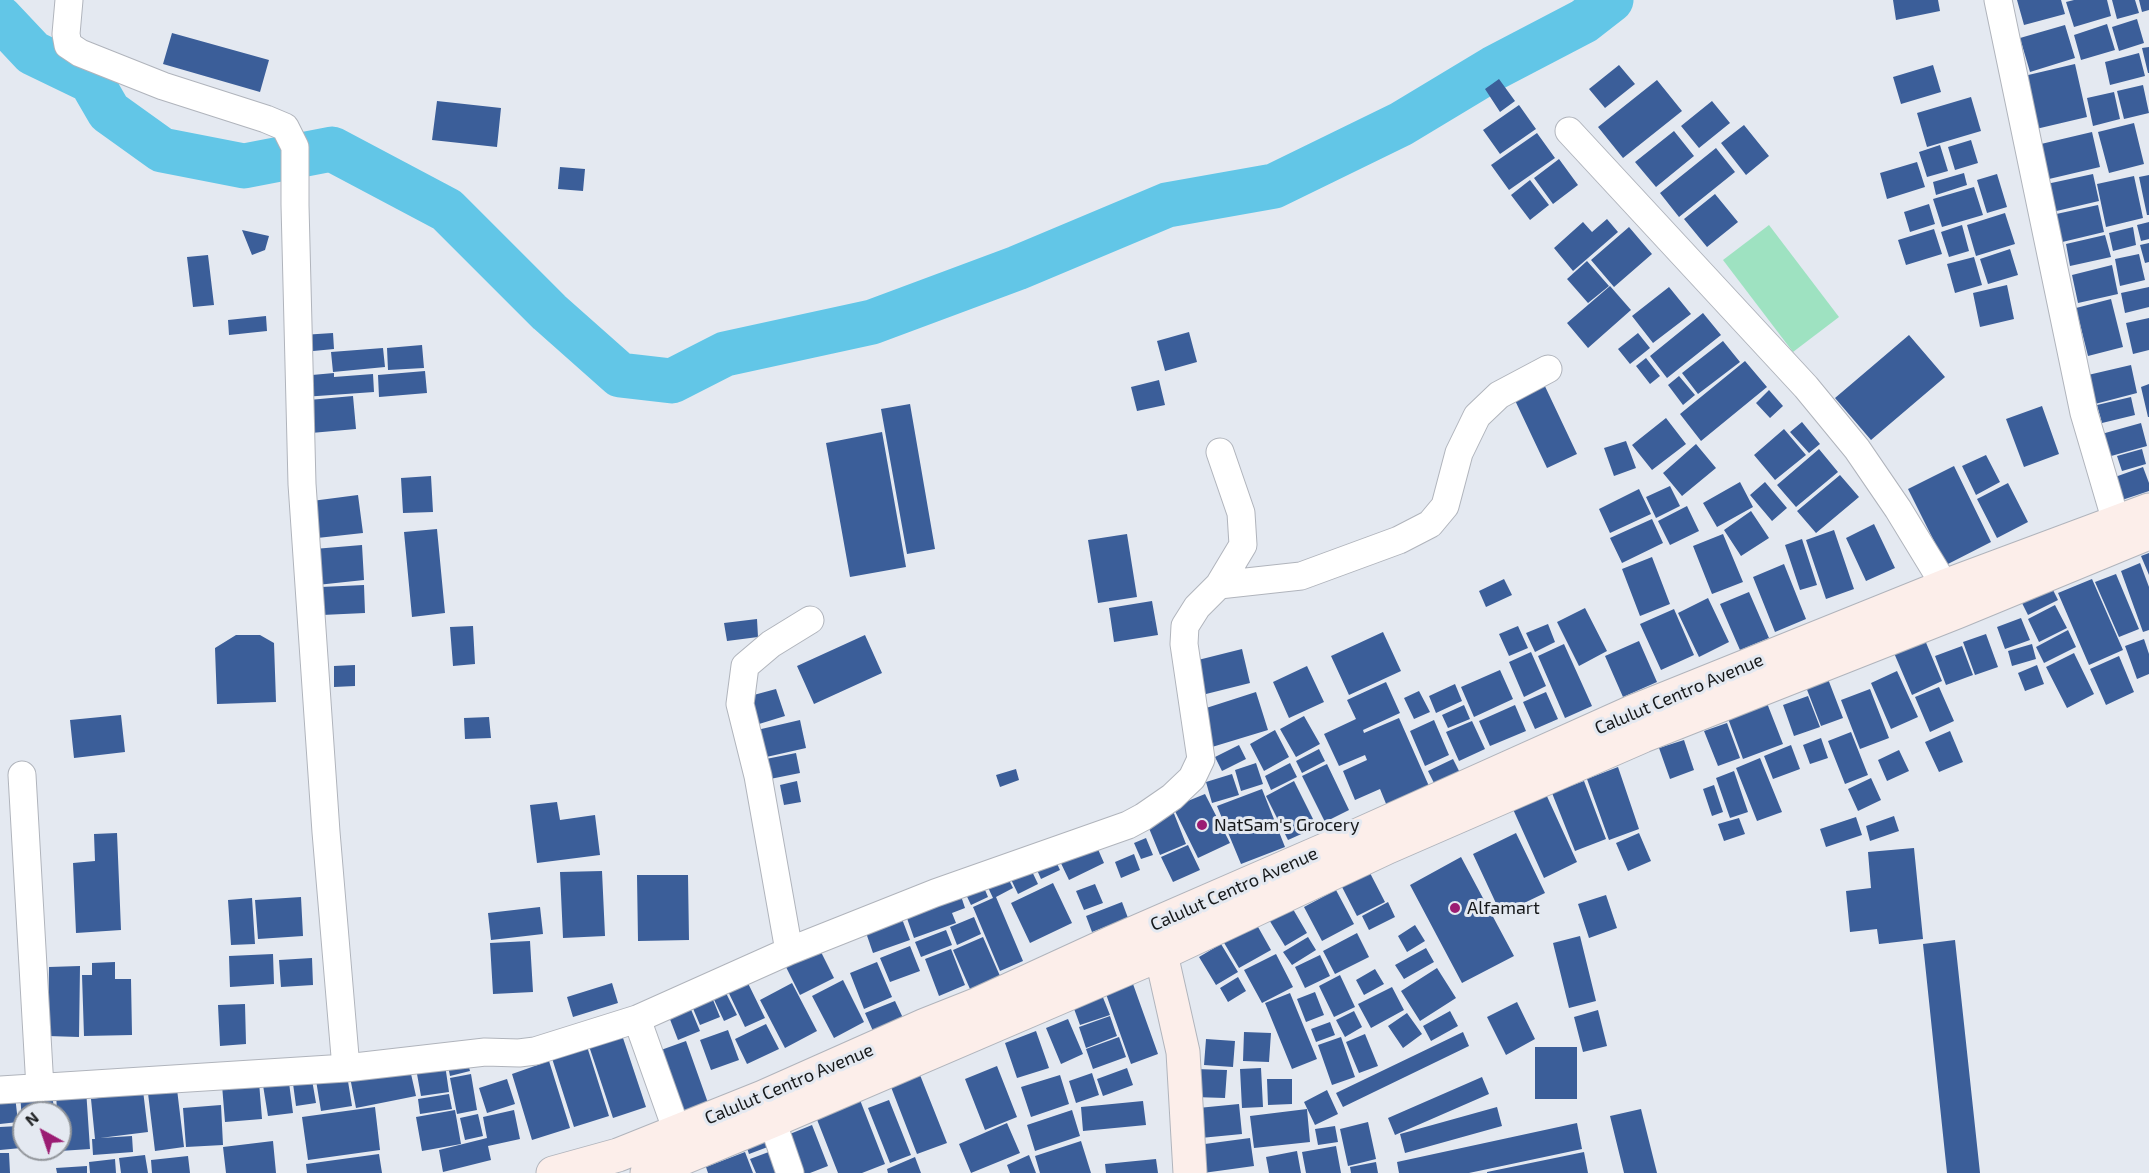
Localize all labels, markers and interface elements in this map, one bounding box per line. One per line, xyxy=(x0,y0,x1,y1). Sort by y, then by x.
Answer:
street label: Calulut Centro Avenue xyxy=(1591,649,1767,739)
place label: NatSam's Grocery xyxy=(1214,814,1359,836)
marker: NatSam's Grocery xyxy=(1195,818,1209,832)
street label: Calulut Centro Avenue xyxy=(1147,842,1321,936)
place label: Alfamart xyxy=(1467,897,1540,919)
marker: Alfamart xyxy=(1448,901,1462,915)
street label: Calulut Centro Avenue xyxy=(701,1039,877,1129)
north arrow xyxy=(12,1101,72,1161)
text: N xyxy=(21,1107,42,1129)

